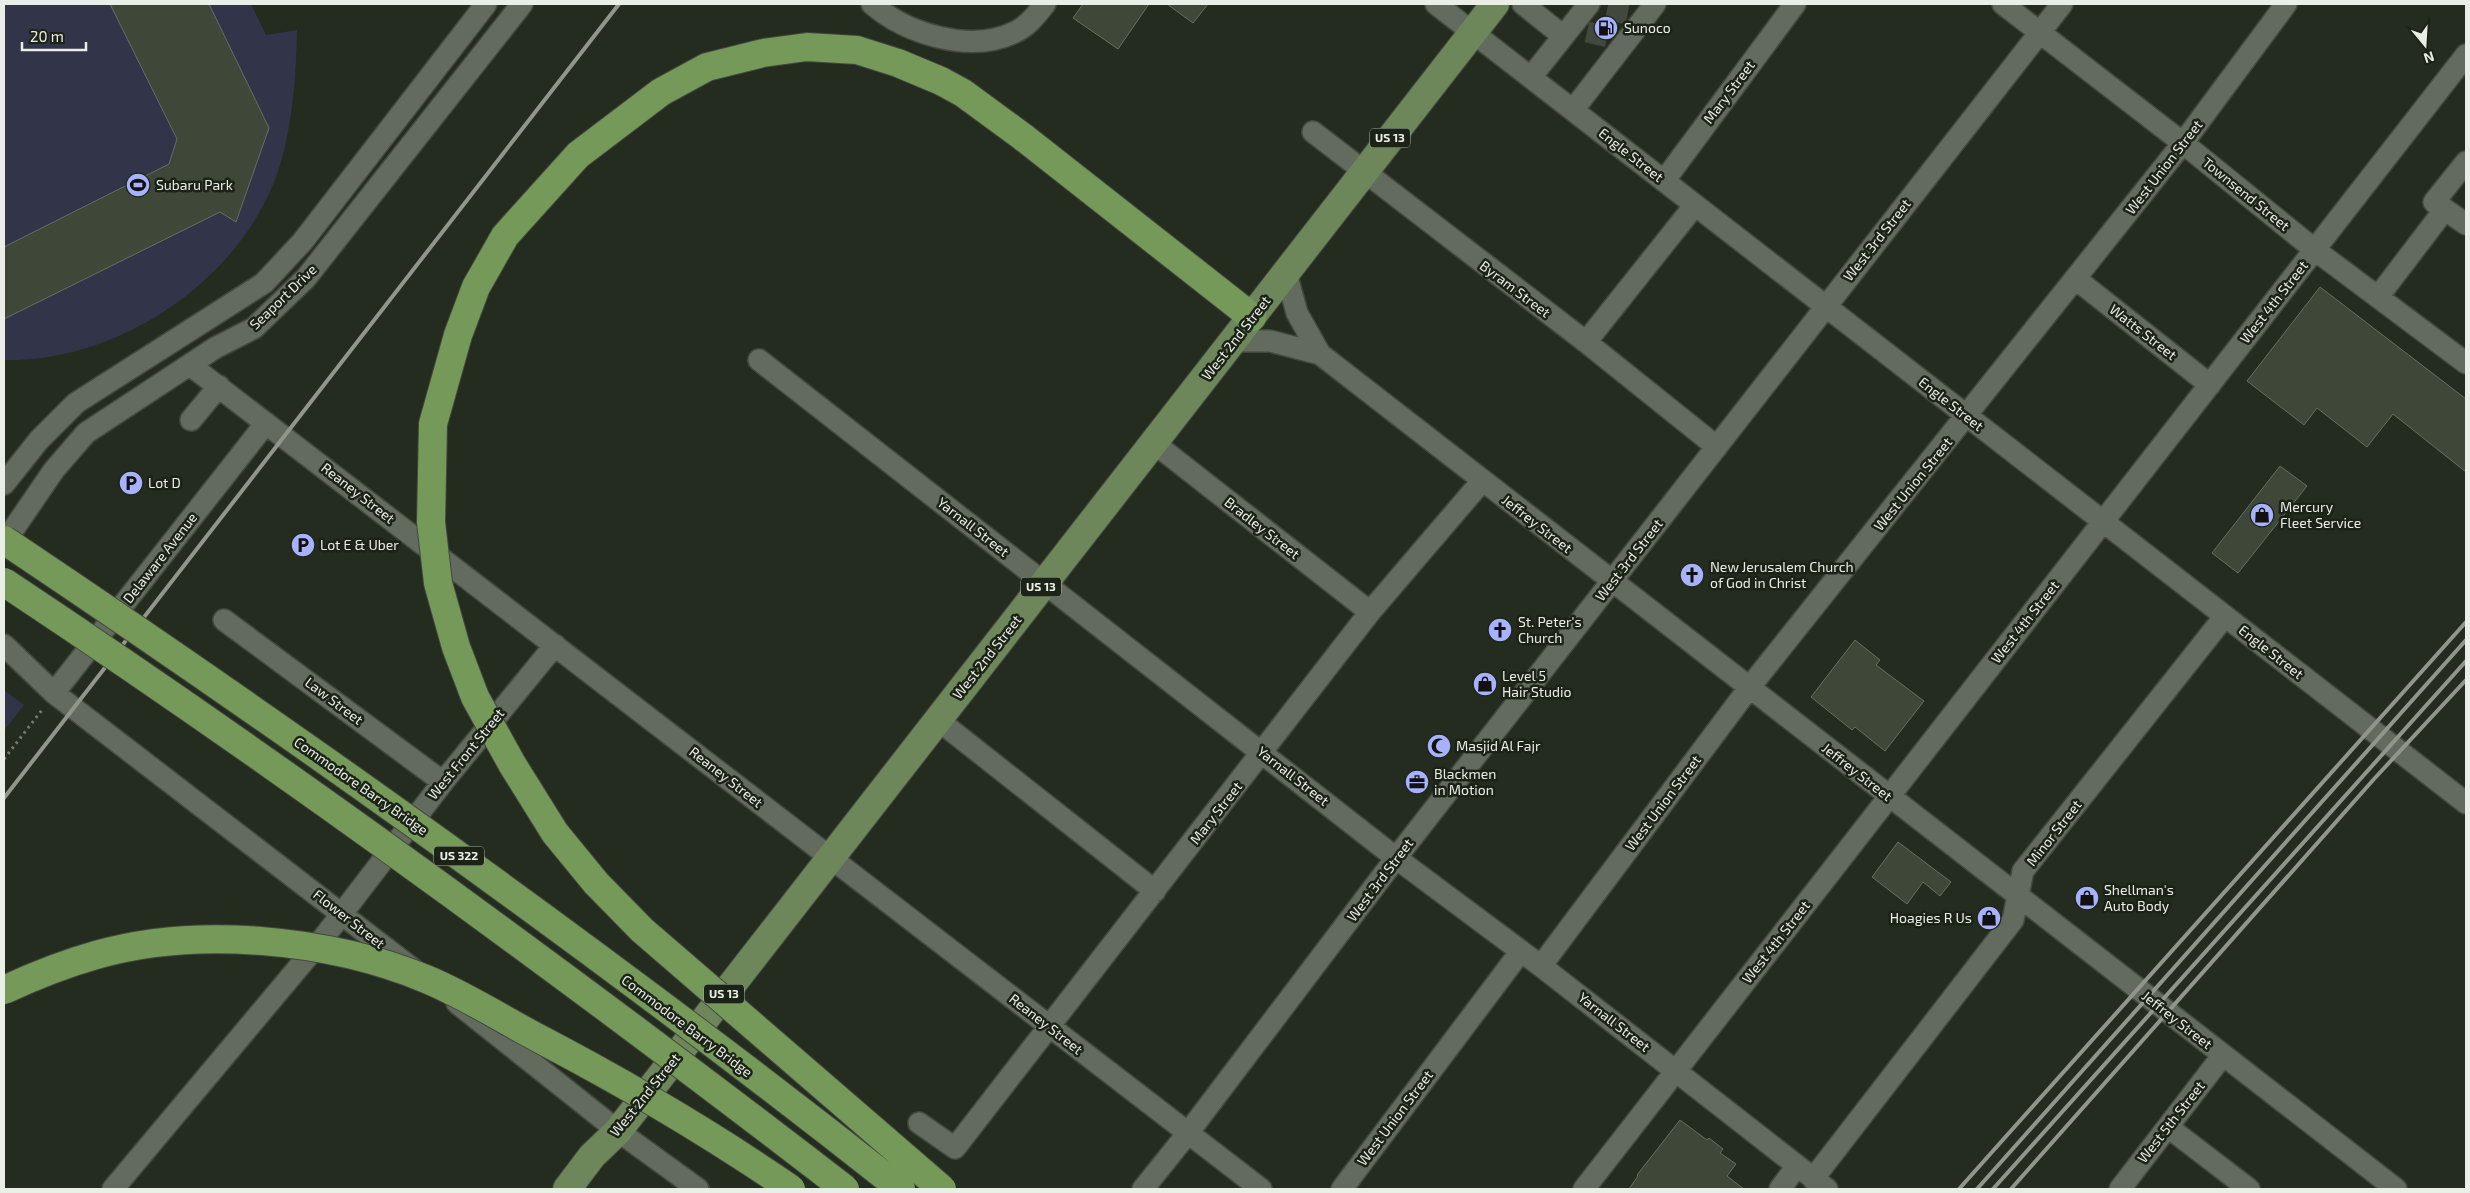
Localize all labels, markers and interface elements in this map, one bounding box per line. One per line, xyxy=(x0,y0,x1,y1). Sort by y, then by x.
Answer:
fuel station icon: Sunoco xyxy=(1593,15,1619,41)
place label: Sunoco xyxy=(1624,19,1671,36)
scale bar xyxy=(22,20,86,52)
north arrow xyxy=(2400,20,2450,70)
text: 20 m xyxy=(30,27,64,45)
text: N xyxy=(2422,48,2437,67)
street label: Mary Street xyxy=(1699,57,1758,127)
street label: West Union Street xyxy=(2121,116,2206,217)
street label: Engle Street xyxy=(1596,124,1667,185)
road number: US 13 xyxy=(1370,128,1410,148)
street label: Townsend Street xyxy=(2199,153,2293,234)
sports icon: Subaru Park xyxy=(125,172,151,198)
place label: Subaru Park xyxy=(156,176,233,193)
street label: West 3rd Street xyxy=(1839,195,1914,284)
street label: Byram Street xyxy=(1477,257,1554,321)
street label: West 4th Street xyxy=(2236,257,2311,346)
street label: Seaport Drive xyxy=(246,261,320,333)
street label: West 2nd Street xyxy=(1197,292,1274,383)
street label: Watts Street xyxy=(2106,300,2180,363)
street label: Engle Street xyxy=(1916,373,1987,434)
street label: West Union Street xyxy=(1870,434,1955,534)
street label: Reaney Street xyxy=(318,459,398,527)
parking icon: Lot D xyxy=(118,470,144,496)
place label: Lot D xyxy=(148,474,181,491)
street label: Jeffrey Street xyxy=(1499,491,1576,556)
street label: Yarnall Street xyxy=(934,493,1013,560)
street label: Bradley Street xyxy=(1221,493,1303,562)
place label: Mercury Fleet Service xyxy=(2280,498,2361,531)
shop icon: Mercury Fleet Service xyxy=(2249,502,2275,528)
street label: Delaware Avenue xyxy=(119,509,200,606)
street label: West 3rd Street xyxy=(1591,515,1666,604)
parking icon: Lot E & Uber xyxy=(290,532,316,558)
place label: Lot E & Uber xyxy=(320,536,399,553)
place label: New Jerusalem Church of God in Christ xyxy=(1710,558,1854,591)
church icon: New Jerusalem Church of God in Christ xyxy=(1679,562,1705,588)
street label: West 4th Street xyxy=(1987,577,2062,666)
road number: US 13 xyxy=(1021,578,1061,596)
street label: West 2nd Street xyxy=(948,611,1025,702)
place label: St. Peter's Church xyxy=(1518,613,1582,646)
church icon: St. Peter's Church xyxy=(1487,617,1513,643)
street label: Engle Street xyxy=(2236,621,2307,682)
place label: Level 5 Hair Studio xyxy=(1502,667,1572,700)
shop icon: Level 5 Hair Studio xyxy=(1472,671,1498,697)
street label: Law Street xyxy=(302,673,367,728)
street label: West Front Street xyxy=(424,705,508,803)
street label: Commodore Barry Bridge xyxy=(291,733,431,838)
mosque icon: Masjid Al Fajr xyxy=(1426,733,1452,759)
place label: Masjid Al Fajr xyxy=(1456,737,1541,754)
street label: Jeffrey Street xyxy=(1819,739,1896,804)
street label: Yarnall Street xyxy=(1254,742,1333,809)
street label: Reaney Street xyxy=(686,743,766,811)
street label: West Union Street xyxy=(1621,752,1704,854)
place label: Blackmen in Motion xyxy=(1434,765,1496,798)
office icon: Blackmen in Motion xyxy=(1404,769,1430,795)
street label: Mary Street xyxy=(1186,778,1245,847)
street label: Minor Street xyxy=(2023,796,2085,869)
street label: West 3rd Street xyxy=(1343,835,1416,925)
road number: US 322 xyxy=(434,846,484,866)
place label: Shellman's Auto Body xyxy=(2104,881,2174,914)
street label: Flower Street xyxy=(310,885,388,952)
shop icon: Shellman's Auto Body xyxy=(2074,885,2100,911)
street label: West 4th Street xyxy=(1738,897,1813,986)
shop icon: Hoagies R Us xyxy=(1976,905,2002,931)
place label: Hoagies R Us xyxy=(1890,909,1972,926)
street label: Commodore Barry Bridge xyxy=(619,971,756,1080)
road number: US 13 xyxy=(704,984,744,1004)
street label: Jeffrey Street xyxy=(2139,987,2216,1052)
street label: Yarnall Street xyxy=(1575,988,1654,1055)
street label: Reaney Street xyxy=(1006,990,1086,1058)
street label: West 2nd Street xyxy=(606,1050,683,1140)
street label: West Union Street xyxy=(1353,1067,1436,1169)
street label: West 5th Street xyxy=(2133,1077,2208,1166)

